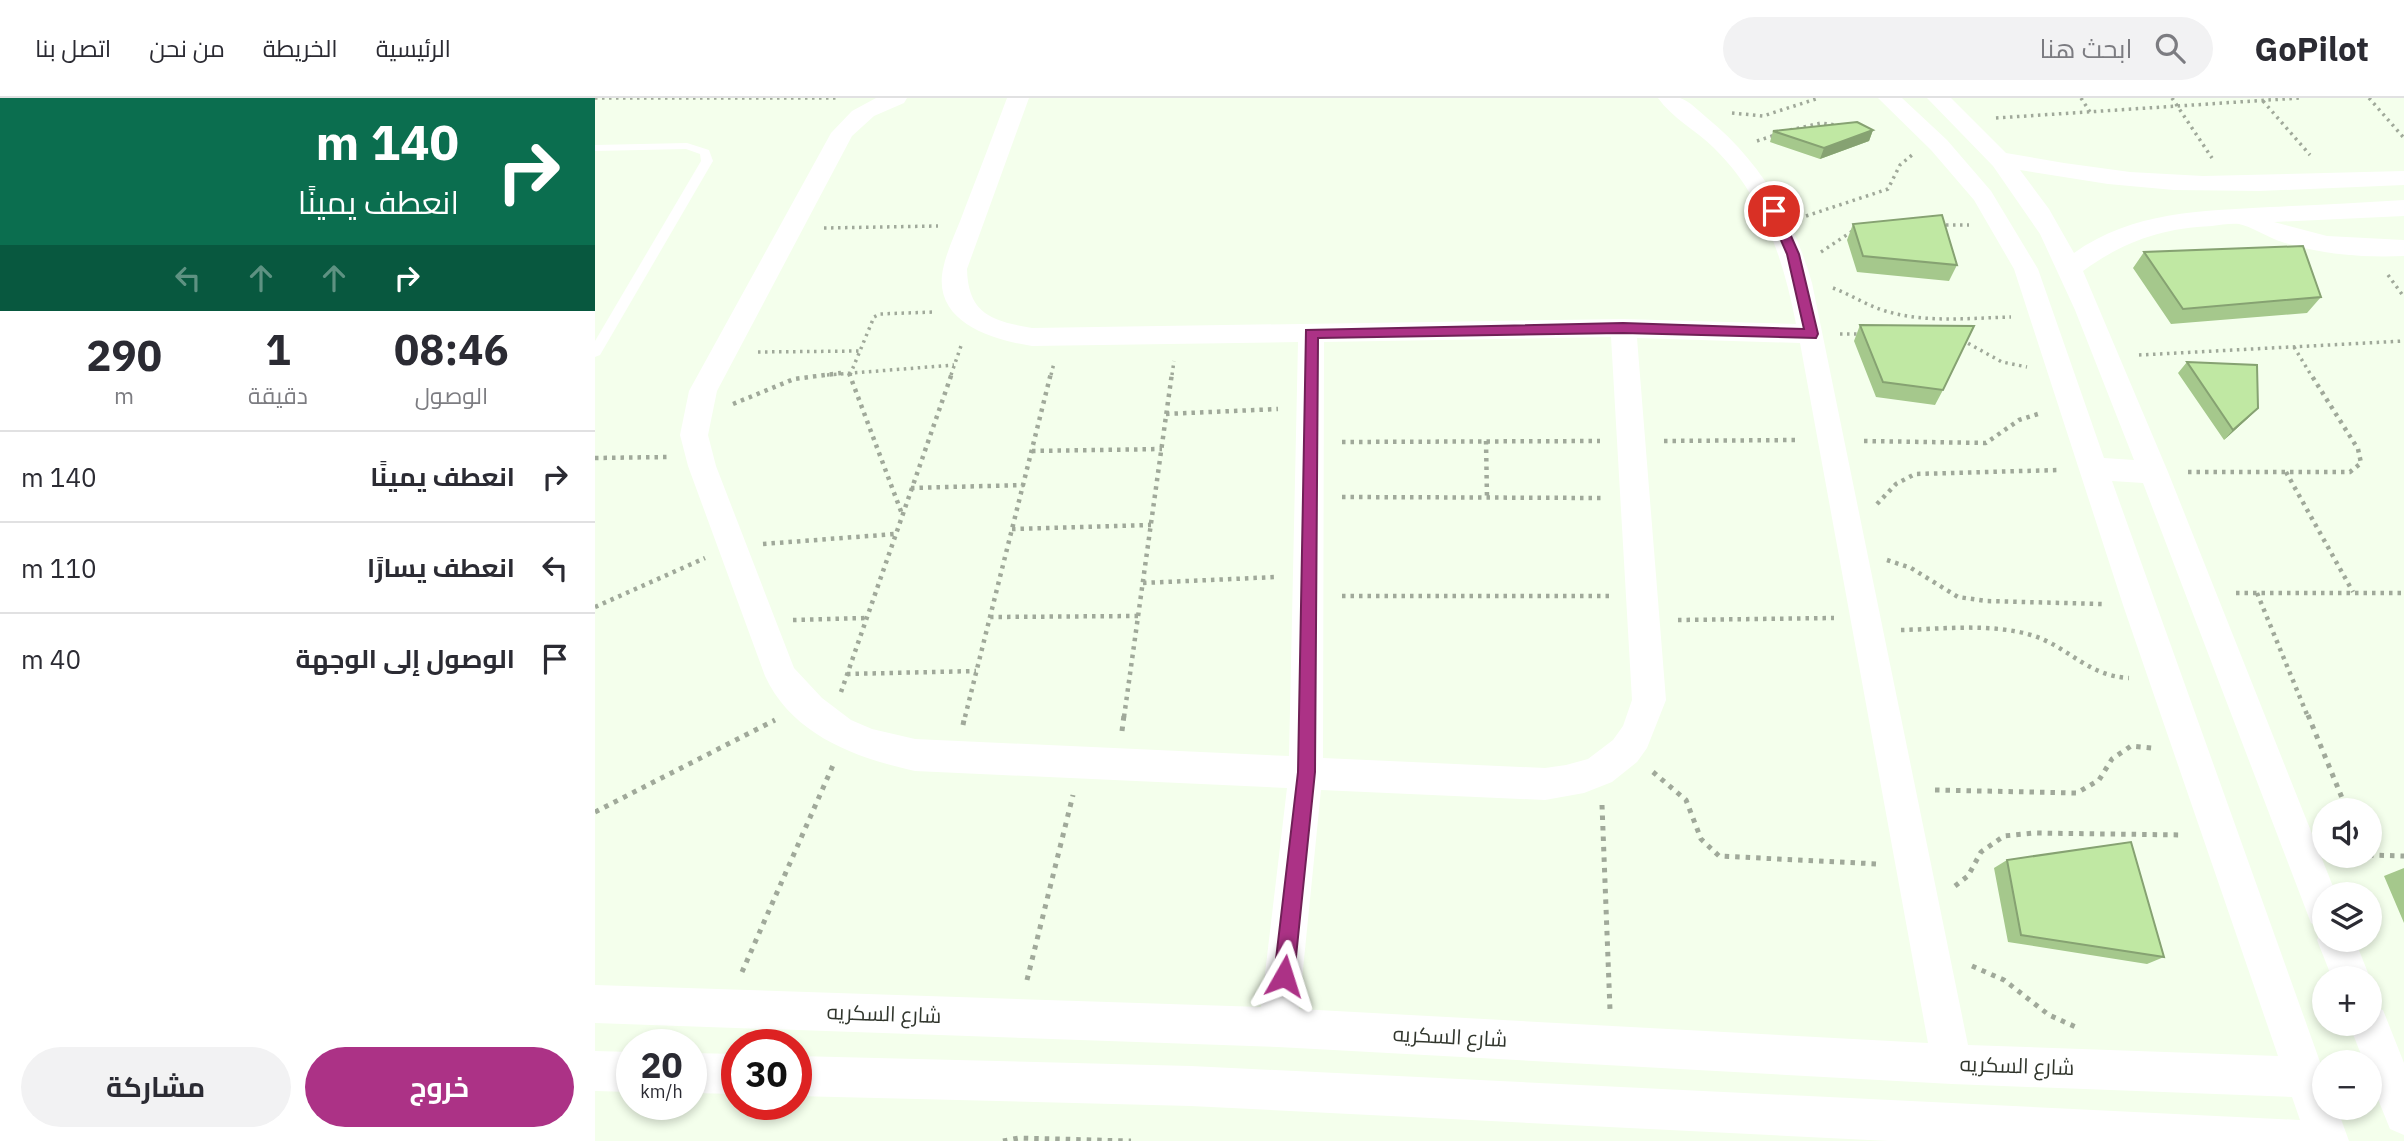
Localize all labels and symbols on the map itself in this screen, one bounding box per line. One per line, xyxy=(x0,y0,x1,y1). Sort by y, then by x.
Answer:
pin xyxy=(1744,181,1804,241)
position arrow xyxy=(1247,939,1321,1013)
street label: شارع السكريه xyxy=(826,997,942,1030)
street label: شارع السكريه xyxy=(1392,1019,1508,1054)
speed limit sign: 30 xyxy=(721,1029,812,1120)
street label: شارع السكريه xyxy=(1959,1049,2075,1082)

